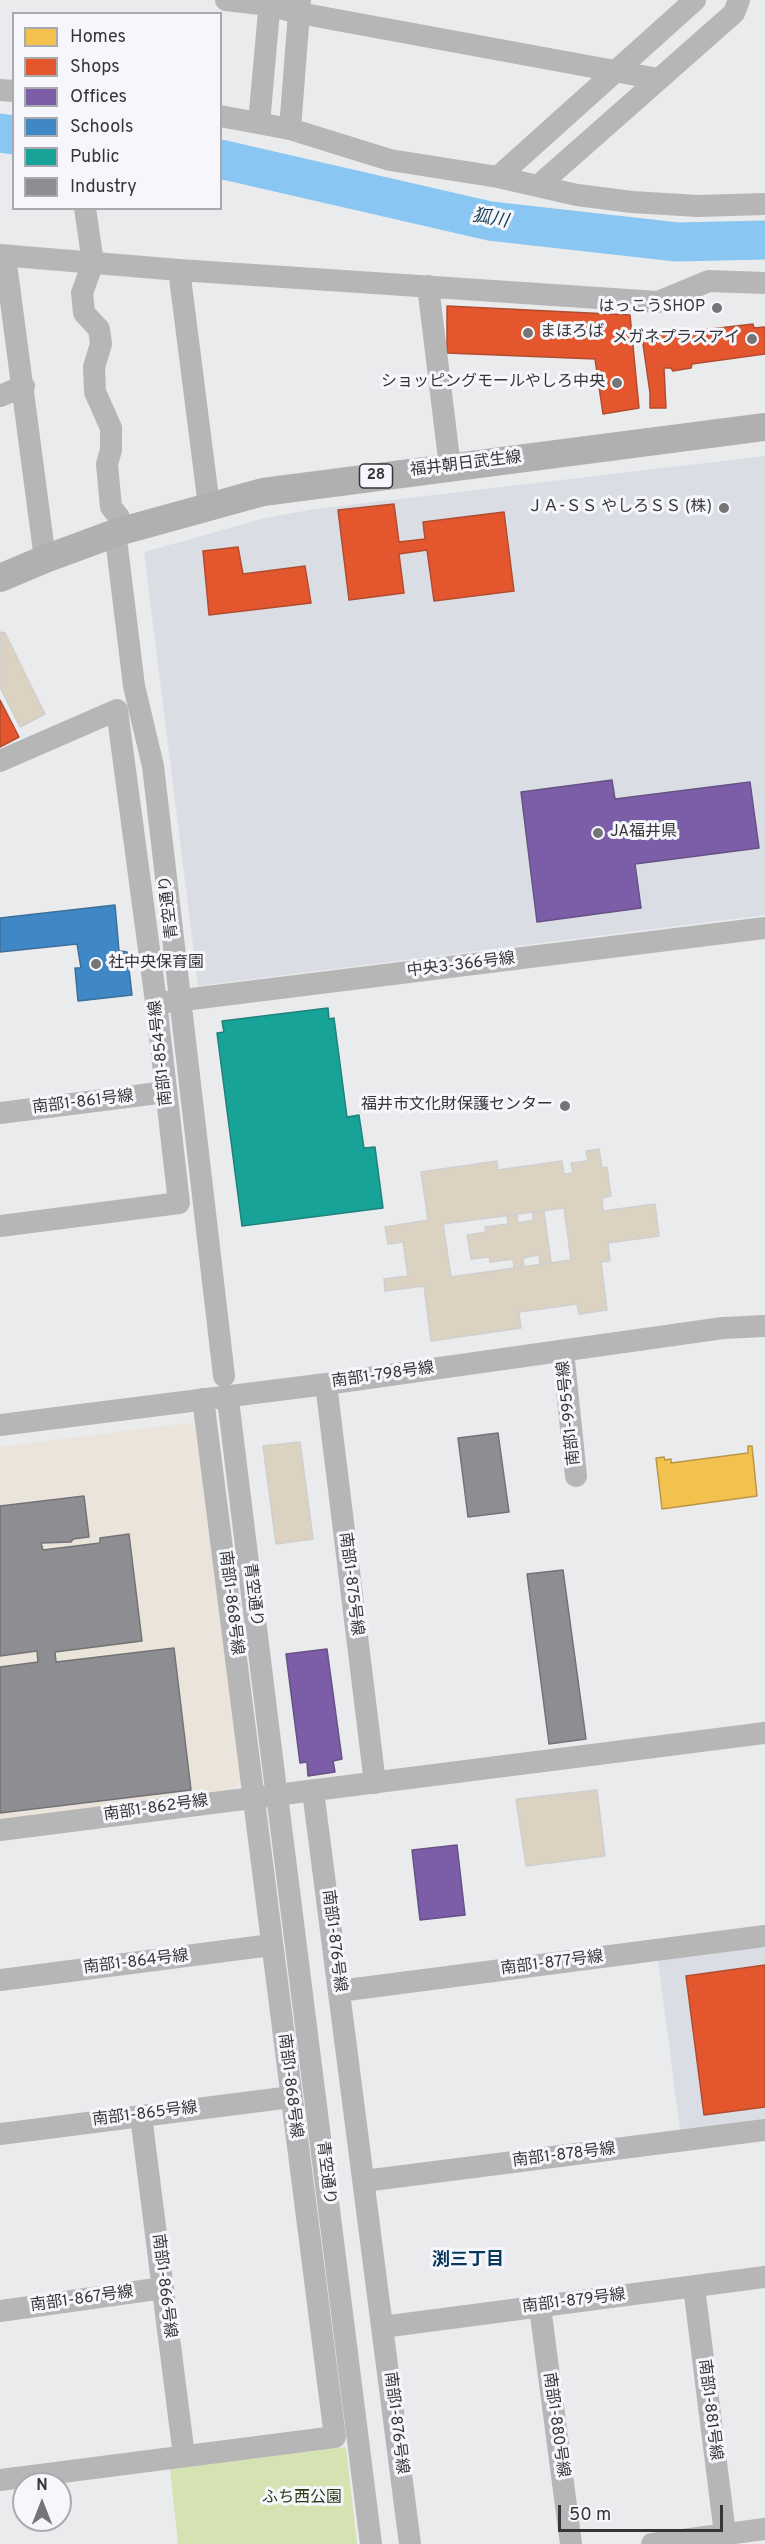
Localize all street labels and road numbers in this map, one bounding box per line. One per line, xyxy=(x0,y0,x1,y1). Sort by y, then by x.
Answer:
street label: 福井朝日武生線 xyxy=(409,449,523,481)
road number: 28 xyxy=(360,464,392,488)
street label: 青空通り xyxy=(157,874,183,940)
street label: 中央3-366号線 xyxy=(406,950,516,982)
street label: 南部1-854号線 xyxy=(147,999,177,1107)
street label: 南部1-861号線 xyxy=(31,1087,135,1119)
street label: 南部1-798号線 xyxy=(331,1359,435,1393)
street label: 南部1-995号線 xyxy=(555,1360,585,1466)
street label: 南部1-875号線 xyxy=(334,1531,366,1637)
street label: 南部1-868号線 xyxy=(214,1549,246,1657)
street label: 青空通り xyxy=(239,1562,265,1628)
street label: 南部1-862号線 xyxy=(102,1792,210,1826)
street label: 南部1-876号線 xyxy=(317,1889,349,1993)
street label: 南部1-864号線 xyxy=(82,1947,190,1979)
street label: 南部1-877号線 xyxy=(500,1948,604,1980)
street label: 南部1-868号線 xyxy=(273,2032,305,2140)
street label: 南部1-865号線 xyxy=(91,2099,199,2131)
street label: 青空通り xyxy=(312,2140,338,2206)
street label: 南部1-878号線 xyxy=(511,2140,617,2172)
street label: 南部1-866号線 xyxy=(147,2233,179,2339)
street label: 南部1-867号線 xyxy=(29,2283,135,2317)
street label: 南部1-879号線 xyxy=(521,2286,627,2318)
street label: 南部1-881号線 xyxy=(693,2358,725,2462)
street label: 南部1-876号線 xyxy=(379,2371,411,2475)
street label: 南部1-880号線 xyxy=(538,2371,572,2479)

